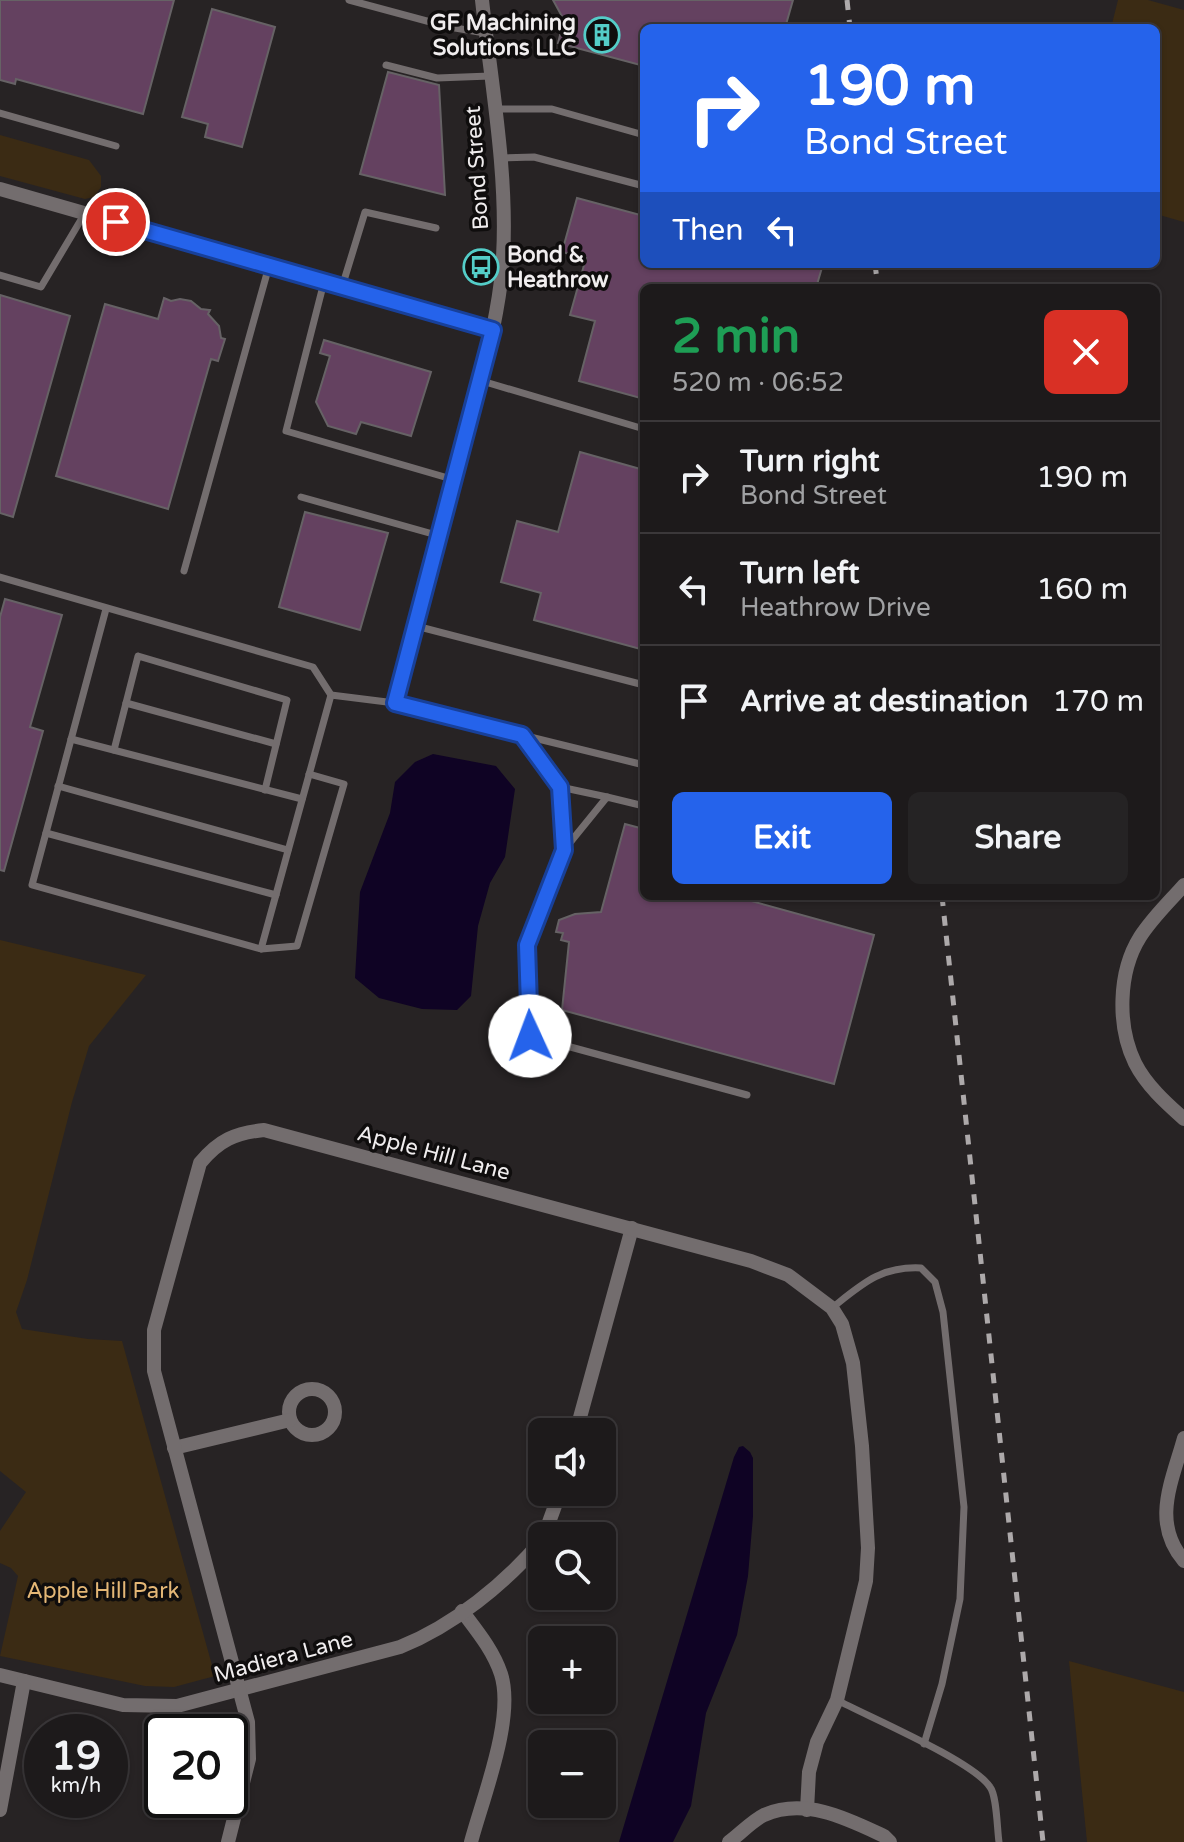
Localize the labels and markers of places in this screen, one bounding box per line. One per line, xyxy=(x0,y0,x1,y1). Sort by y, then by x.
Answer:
place label: GF Machining Solutions LLC xyxy=(430,10,576,61)
building icon: GF Machining Solutions LLC xyxy=(583,16,621,54)
pin xyxy=(82,188,150,256)
place label: Bond & Heathrow xyxy=(507,242,609,293)
bus stop icon: Bond & Heathrow xyxy=(462,248,500,286)

